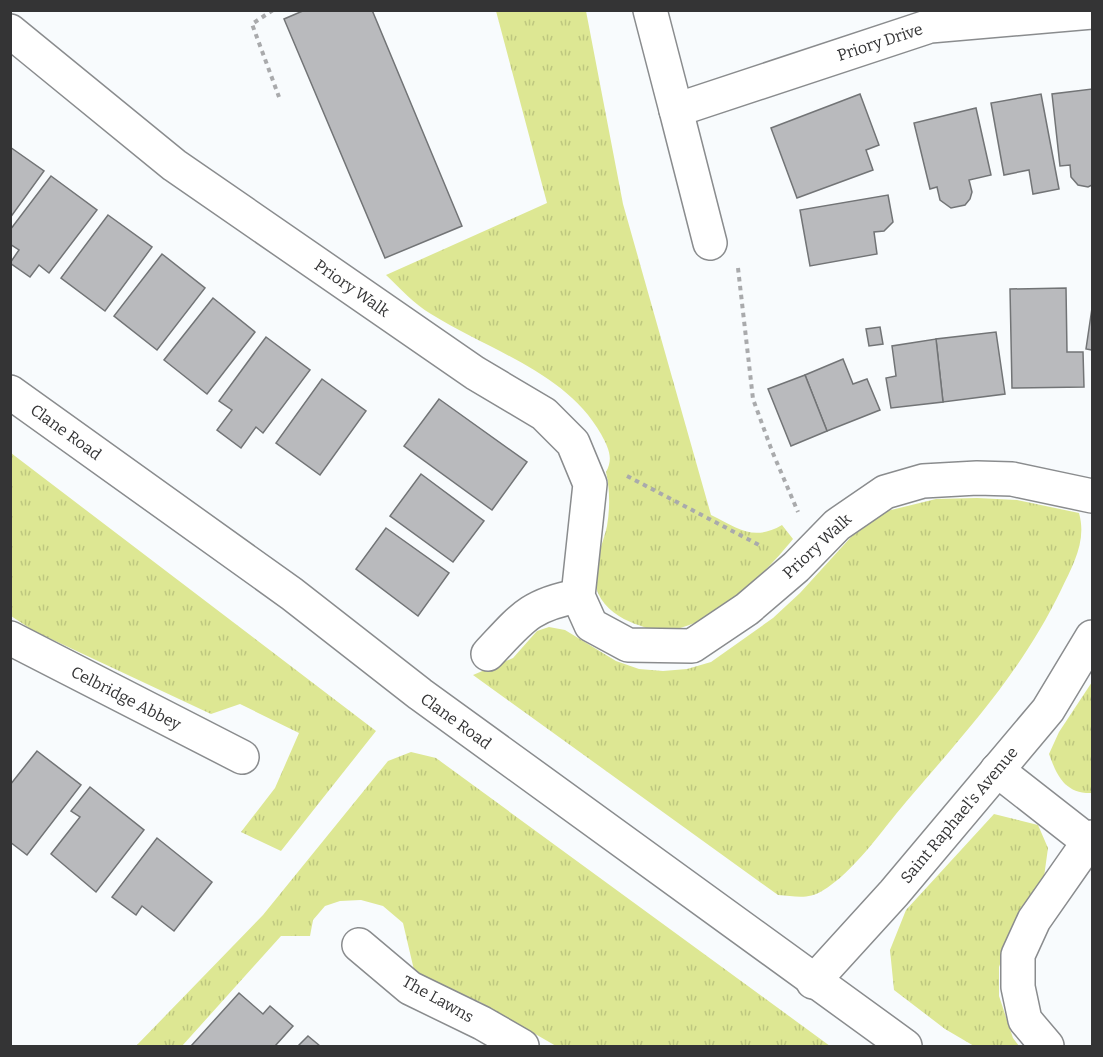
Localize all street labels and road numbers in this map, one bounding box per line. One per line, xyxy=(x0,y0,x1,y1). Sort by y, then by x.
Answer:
street label: Priory Drive xyxy=(835,19,925,65)
street label: Priory Walk xyxy=(311,255,393,321)
street label: Clane Road xyxy=(27,400,105,464)
street label: Priory Walk xyxy=(779,510,855,582)
street label: Celbridge Abbey xyxy=(68,662,185,734)
street label: Clane Road xyxy=(417,689,495,753)
street label: Saint Raphael's Avenue xyxy=(896,743,1022,887)
street label: The Lawns xyxy=(399,972,477,1026)

